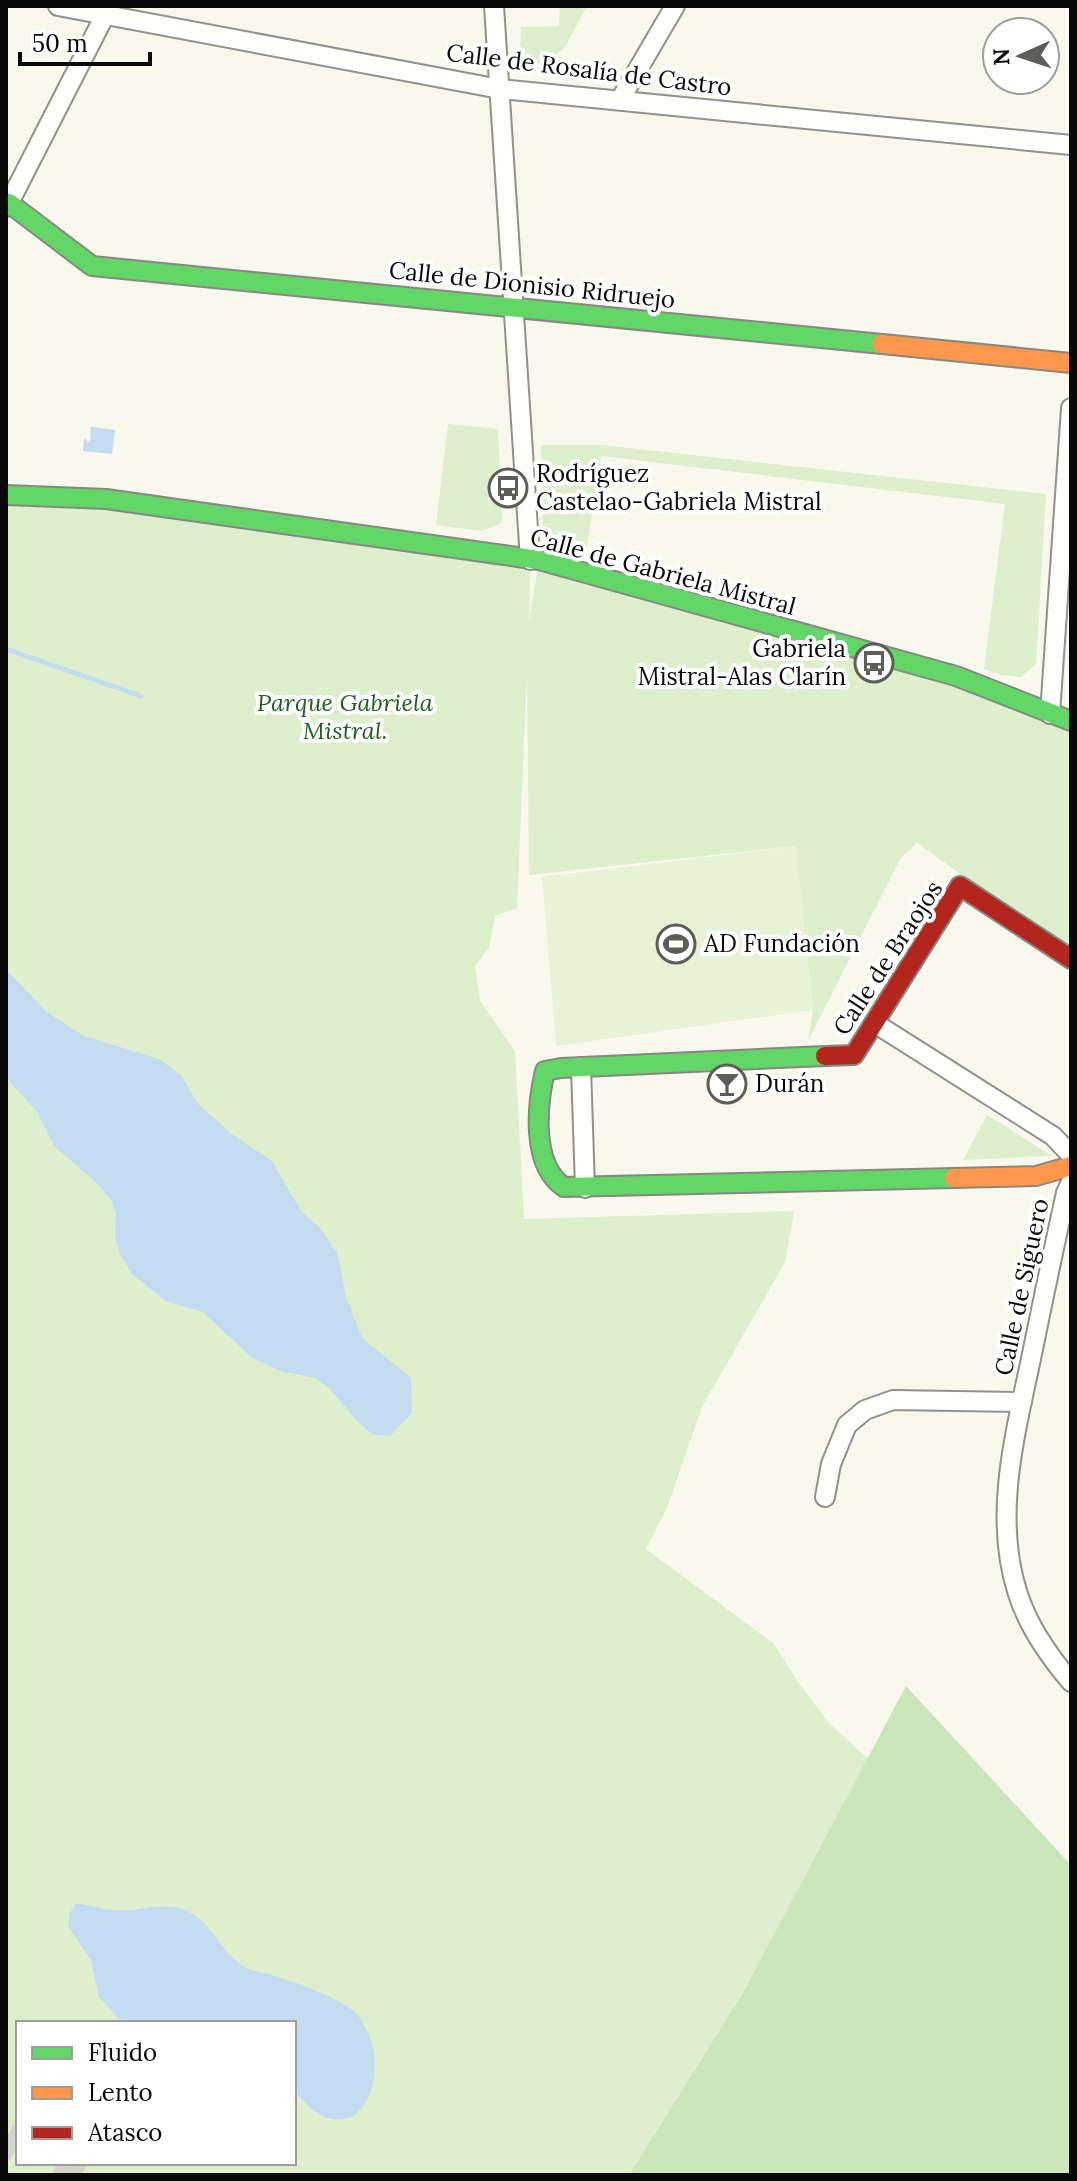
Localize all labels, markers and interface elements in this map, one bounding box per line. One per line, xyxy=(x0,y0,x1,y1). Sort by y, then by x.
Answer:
scale bar xyxy=(20,16,150,66)
north arrow xyxy=(981,16,1061,96)
text: 50 m xyxy=(32,28,88,59)
street label: Calle de Rosalía de Castro xyxy=(445,37,733,102)
text: N xyxy=(987,48,1015,66)
street label: Calle de Dionisio Ridruejo xyxy=(387,254,677,315)
place label: Rodríguez Castelao-Gabriela Mistral xyxy=(536,458,822,517)
bus stop icon: Rodríguez Castelao-Gabriela Mistral xyxy=(487,467,529,509)
street label: Calle de Gabriela Mistral xyxy=(527,521,799,622)
place label: Gabriela Mistral-Alas Clarín xyxy=(638,633,846,692)
bus stop icon: Gabriela Mistral-Alas Clarín xyxy=(853,642,895,684)
park label: Parque Gabriela Mistral. xyxy=(257,687,434,746)
street label: Calle de Braojos xyxy=(826,875,949,1041)
sports icon: AD Fundación xyxy=(655,923,697,965)
place label: AD Fundación xyxy=(703,928,860,959)
bar icon: Durán xyxy=(706,1063,748,1105)
place label: Durán xyxy=(755,1068,824,1099)
street label: Calle de Siguero xyxy=(988,1195,1055,1378)
legend xyxy=(16,2021,296,2165)
text: Fluido xyxy=(88,2037,157,2068)
text: Lento xyxy=(88,2077,153,2108)
text: Atasco xyxy=(87,2117,162,2148)

